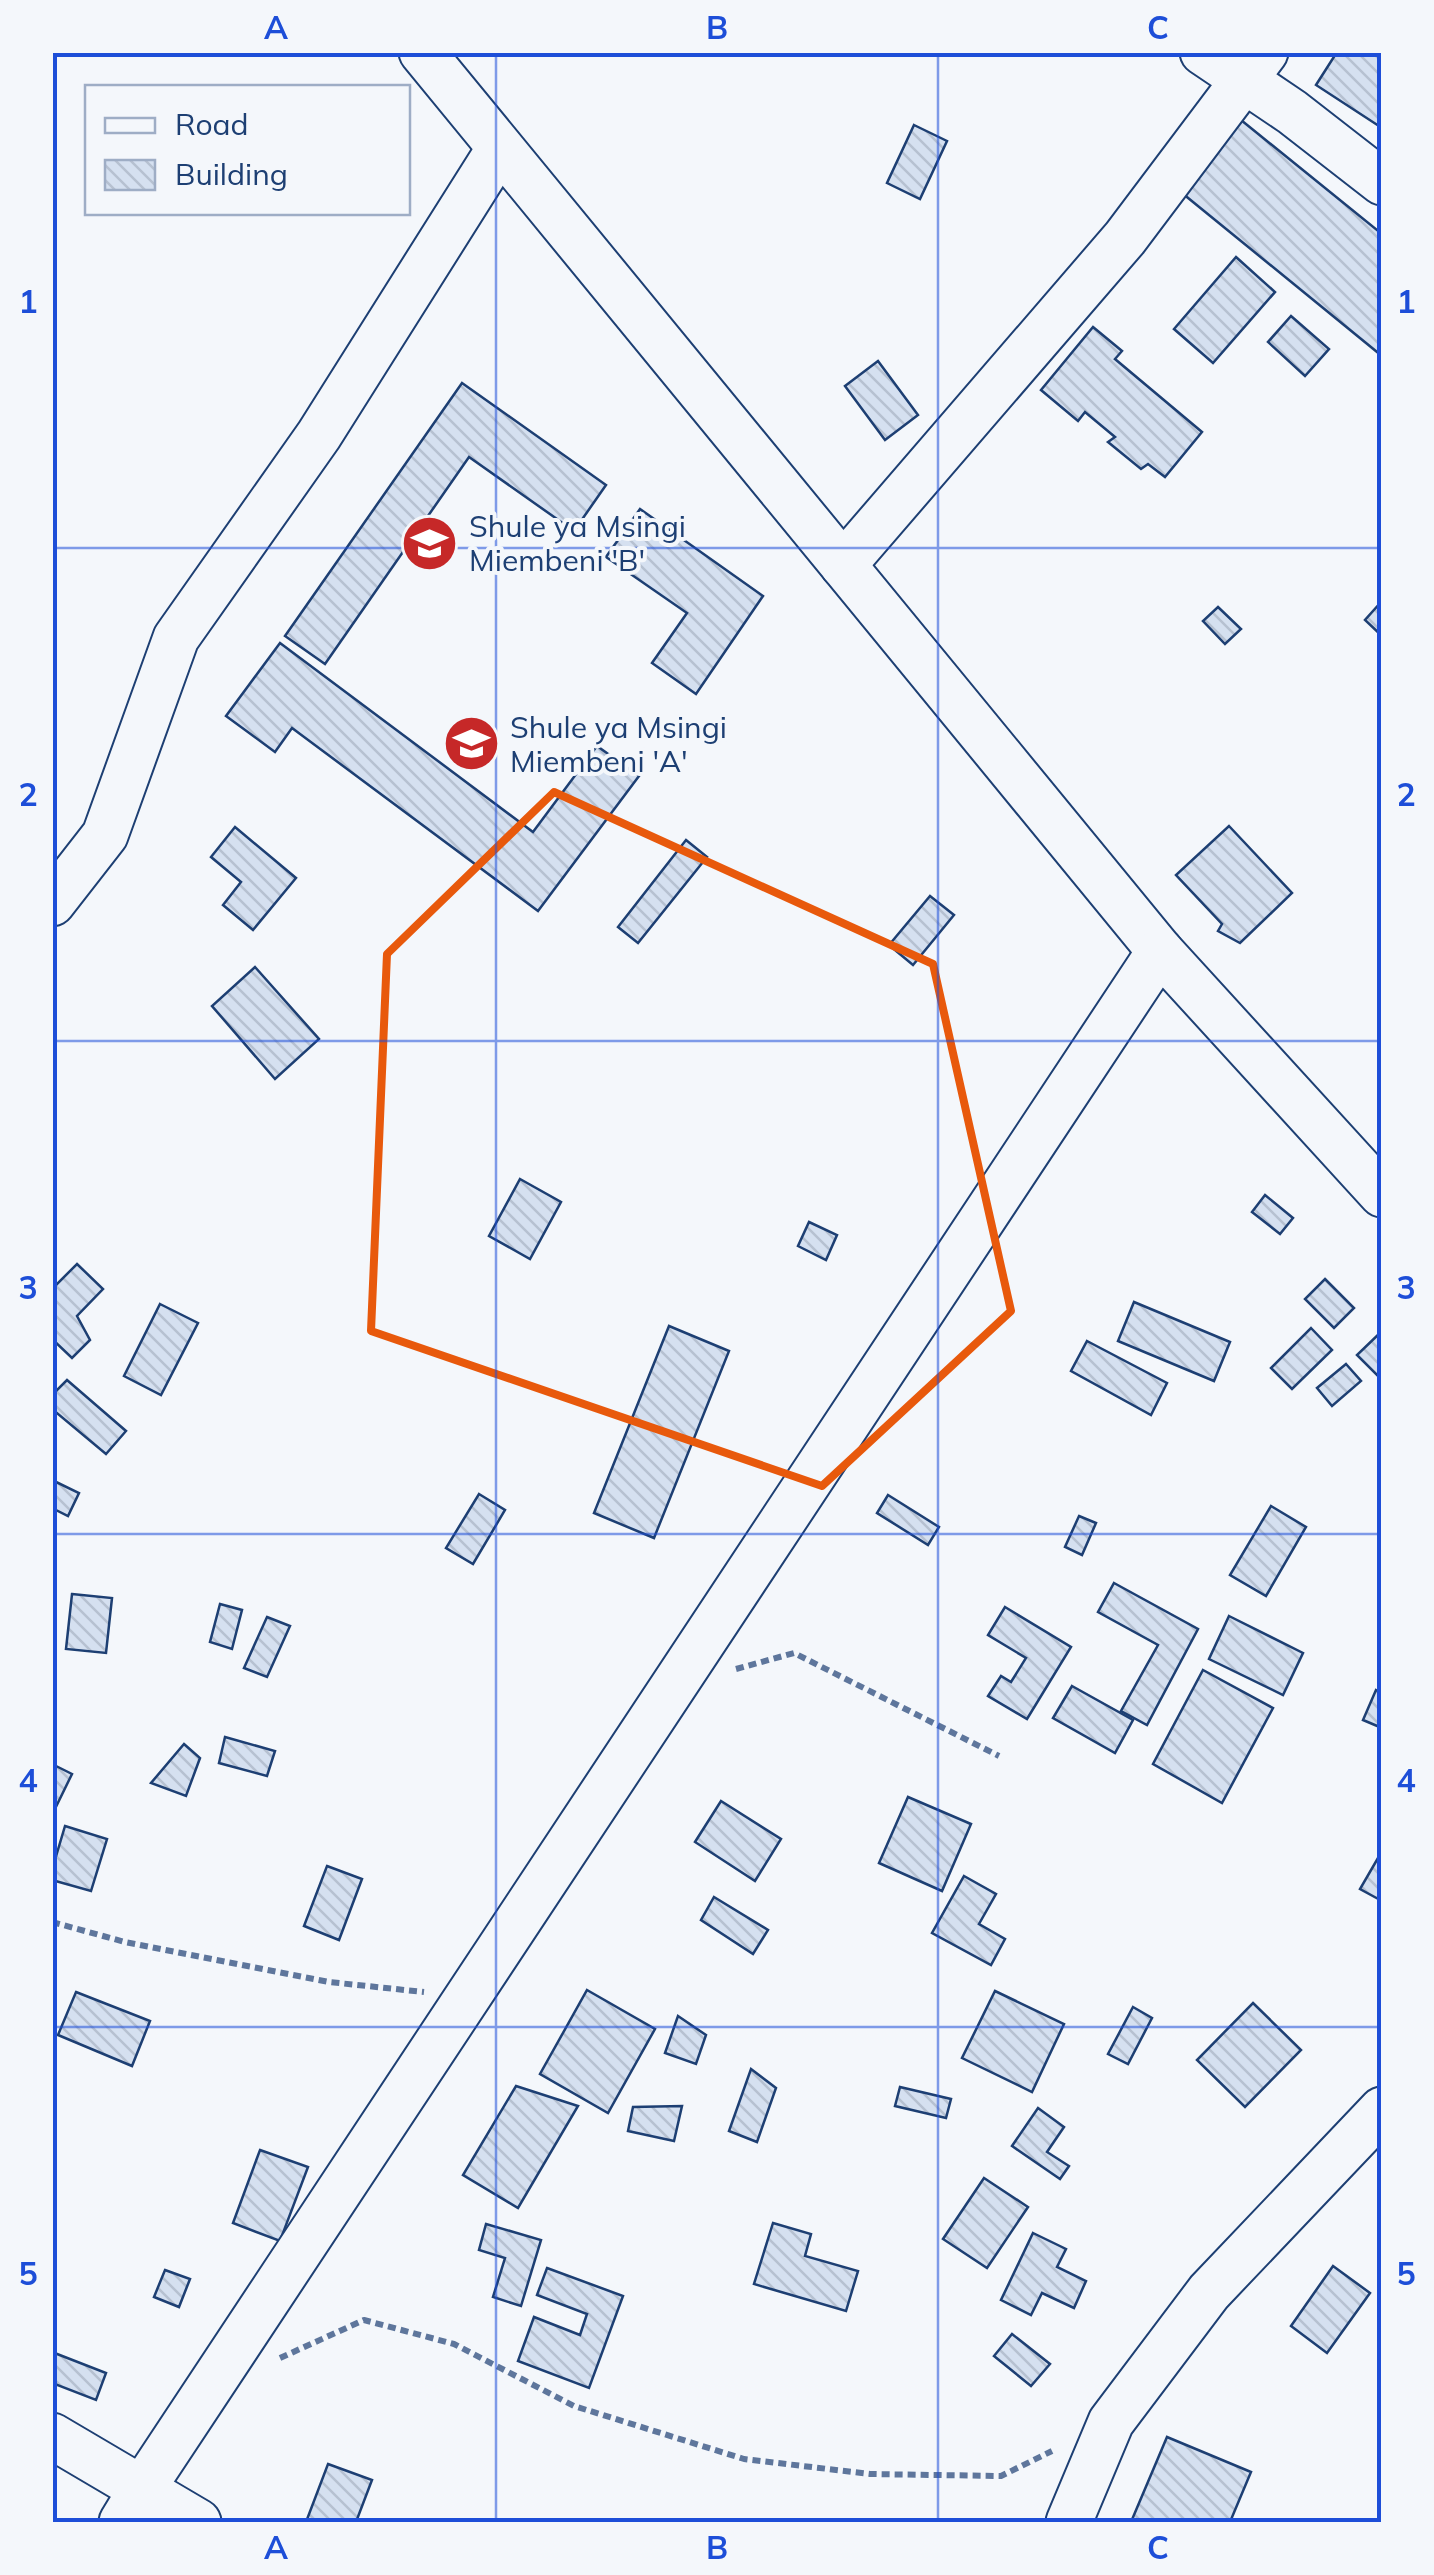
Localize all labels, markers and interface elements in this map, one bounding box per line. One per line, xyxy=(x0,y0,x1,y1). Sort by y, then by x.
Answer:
text: A xyxy=(264,7,288,47)
text: B xyxy=(706,7,728,47)
text: C xyxy=(1147,7,1169,47)
legend xyxy=(85,85,410,215)
text: Road xyxy=(175,105,249,143)
text: Building xyxy=(175,155,288,193)
text: 1 xyxy=(18,281,38,321)
text: 1 xyxy=(1396,281,1416,321)
place label: Shule ya Msingi Miembeni 'B' xyxy=(469,507,686,579)
school or university icon: Shule ya Msingi Miembeni 'B' xyxy=(400,513,460,573)
place label: Shule ya Msingi Miembeni 'A' xyxy=(510,708,727,780)
school or university icon: Shule ya Msingi Miembeni 'A' xyxy=(441,714,501,774)
text: 2 xyxy=(18,774,38,814)
text: 2 xyxy=(1396,774,1416,814)
text: 3 xyxy=(18,1267,38,1307)
text: 3 xyxy=(1396,1267,1416,1307)
text: 4 xyxy=(18,1760,38,1800)
text: 4 xyxy=(1396,1760,1416,1800)
text: 5 xyxy=(18,2253,38,2293)
text: 5 xyxy=(1396,2253,1416,2293)
text: A xyxy=(264,2527,288,2567)
text: B xyxy=(706,2527,728,2567)
text: C xyxy=(1147,2527,1169,2567)

